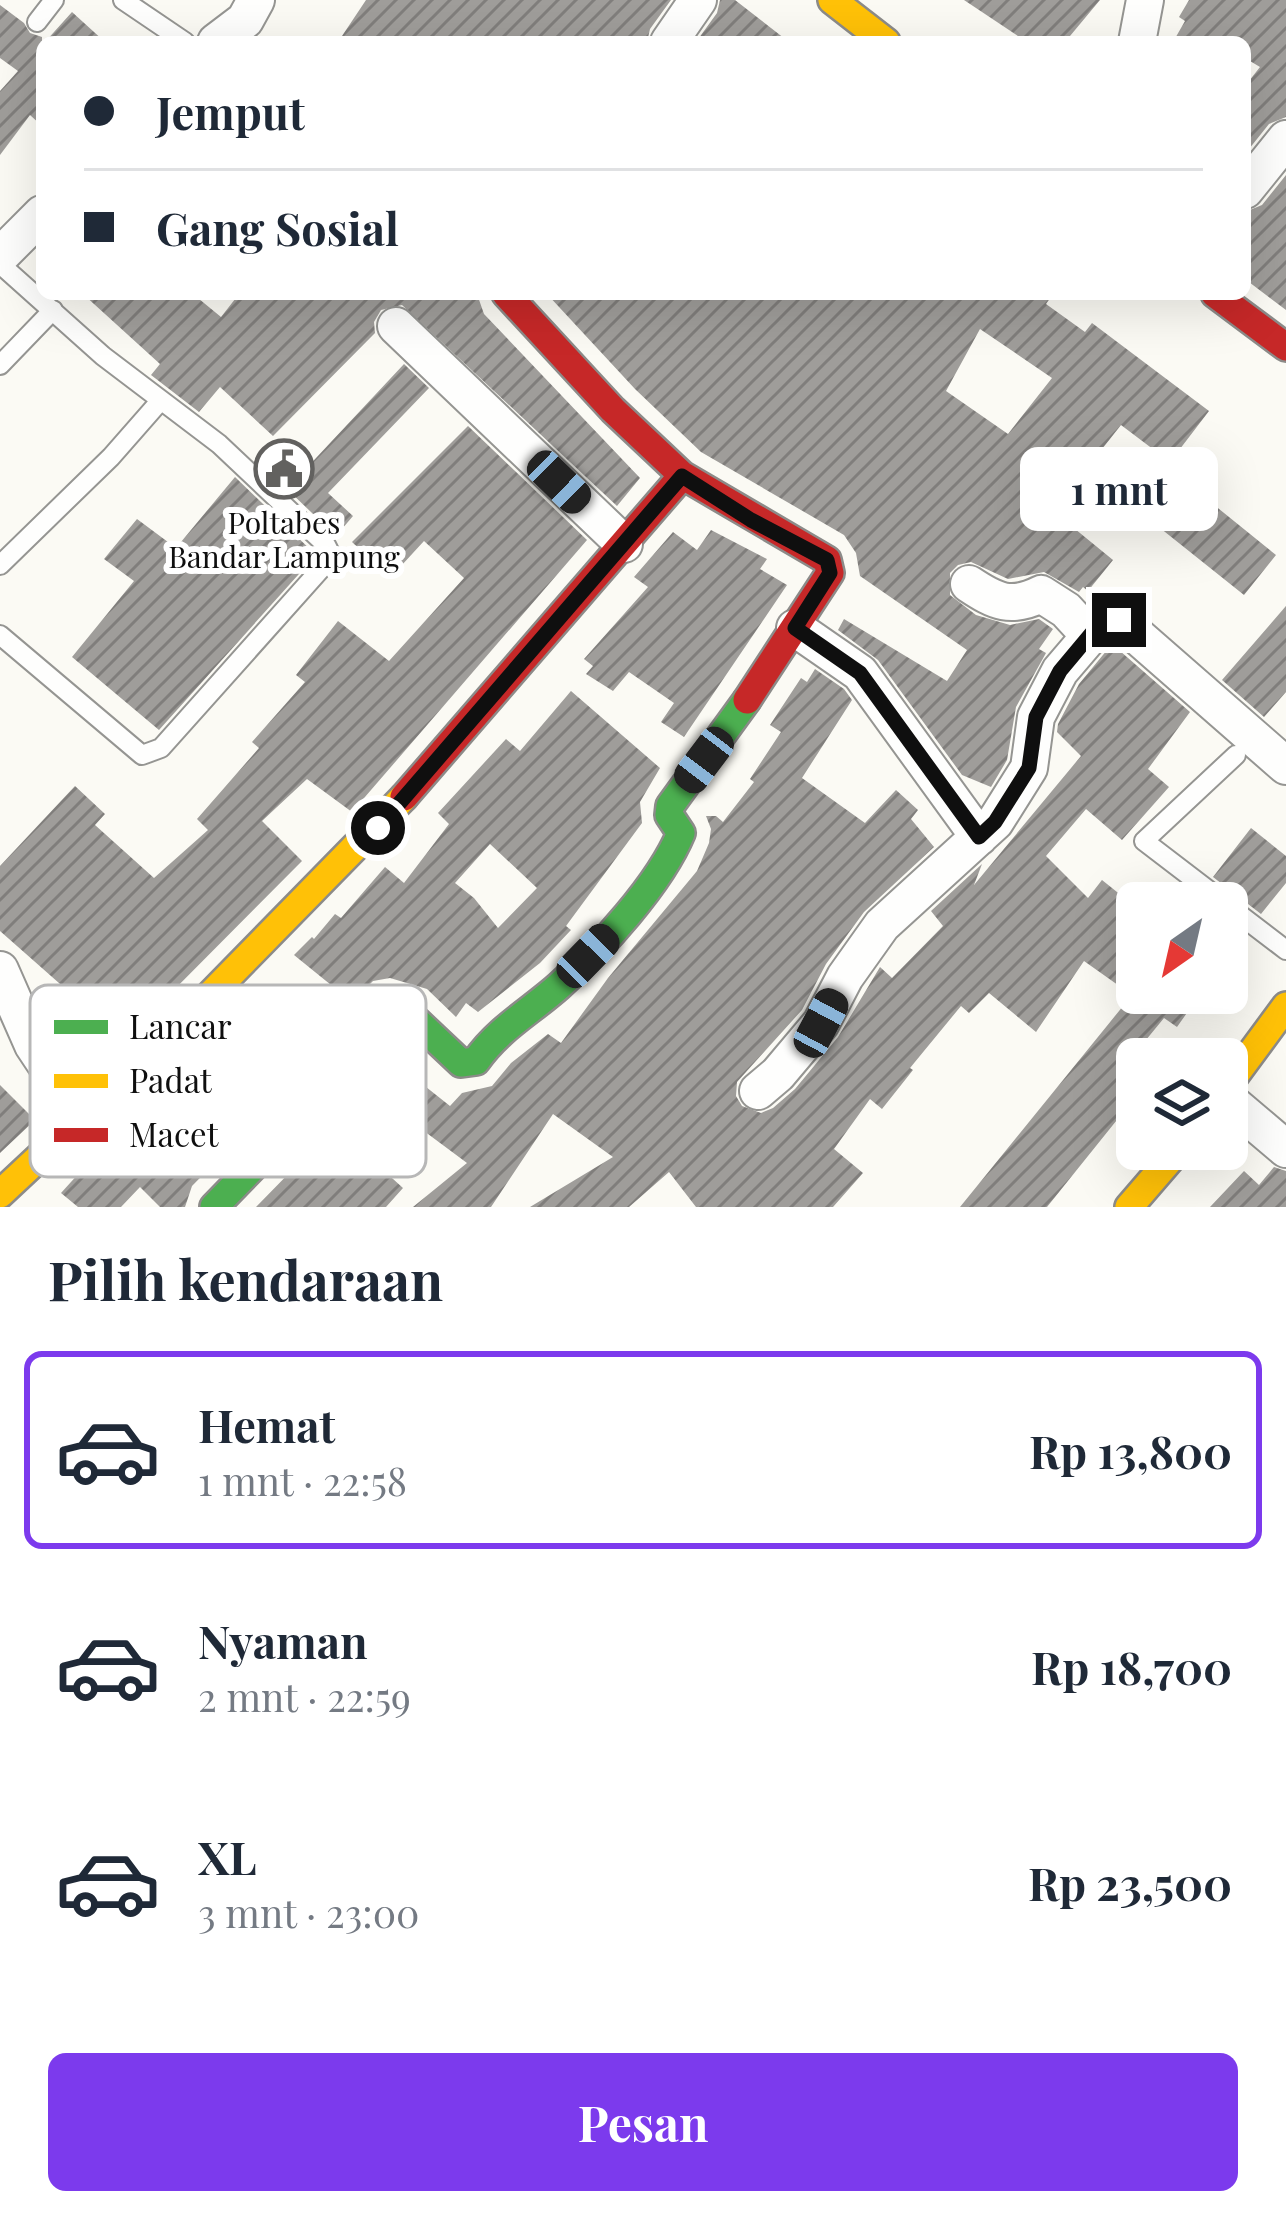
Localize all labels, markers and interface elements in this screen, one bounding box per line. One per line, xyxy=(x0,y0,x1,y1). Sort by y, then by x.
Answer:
text: Jemput xyxy=(156,81,305,141)
text: Gang Sosial xyxy=(156,197,399,257)
public building icon: Poltabes Bandar Lampung xyxy=(253,438,315,500)
car xyxy=(521,444,597,520)
callout: 1 mnt xyxy=(1020,446,1218,530)
text: 1 mnt xyxy=(1071,463,1168,515)
place label: Poltabes Bandar Lampung xyxy=(168,502,400,576)
route end xyxy=(1092,593,1146,647)
car xyxy=(668,720,740,800)
route start xyxy=(351,801,405,855)
north arrow xyxy=(1116,882,1248,1014)
map controls xyxy=(1116,882,1248,1170)
car xyxy=(550,918,626,994)
car xyxy=(788,983,854,1063)
legend xyxy=(30,985,426,1177)
text: Lancar xyxy=(129,1003,232,1047)
button: layers xyxy=(1116,1038,1248,1170)
text: Padat xyxy=(129,1057,213,1101)
text: Macet xyxy=(129,1111,220,1155)
text: Pilih kendaraan xyxy=(48,1243,443,1315)
text: Hemat xyxy=(198,1394,335,1454)
icon: car xyxy=(54,1396,162,1504)
text: Rp 13,800 xyxy=(1029,1420,1232,1480)
text: 1 mnt · 22:58 xyxy=(198,1454,407,1506)
text: Nyaman xyxy=(198,1610,368,1670)
icon: car xyxy=(54,1612,162,1720)
text: Rp 18,700 xyxy=(1031,1636,1232,1696)
text: 2 mnt · 22:59 xyxy=(198,1670,411,1722)
text: XL xyxy=(198,1826,257,1886)
icon: car xyxy=(54,1828,162,1936)
text: Rp 23,500 xyxy=(1028,1852,1232,1912)
text: 3 mnt · 23:00 xyxy=(198,1886,420,1938)
button: Pesan xyxy=(48,2053,1238,2191)

